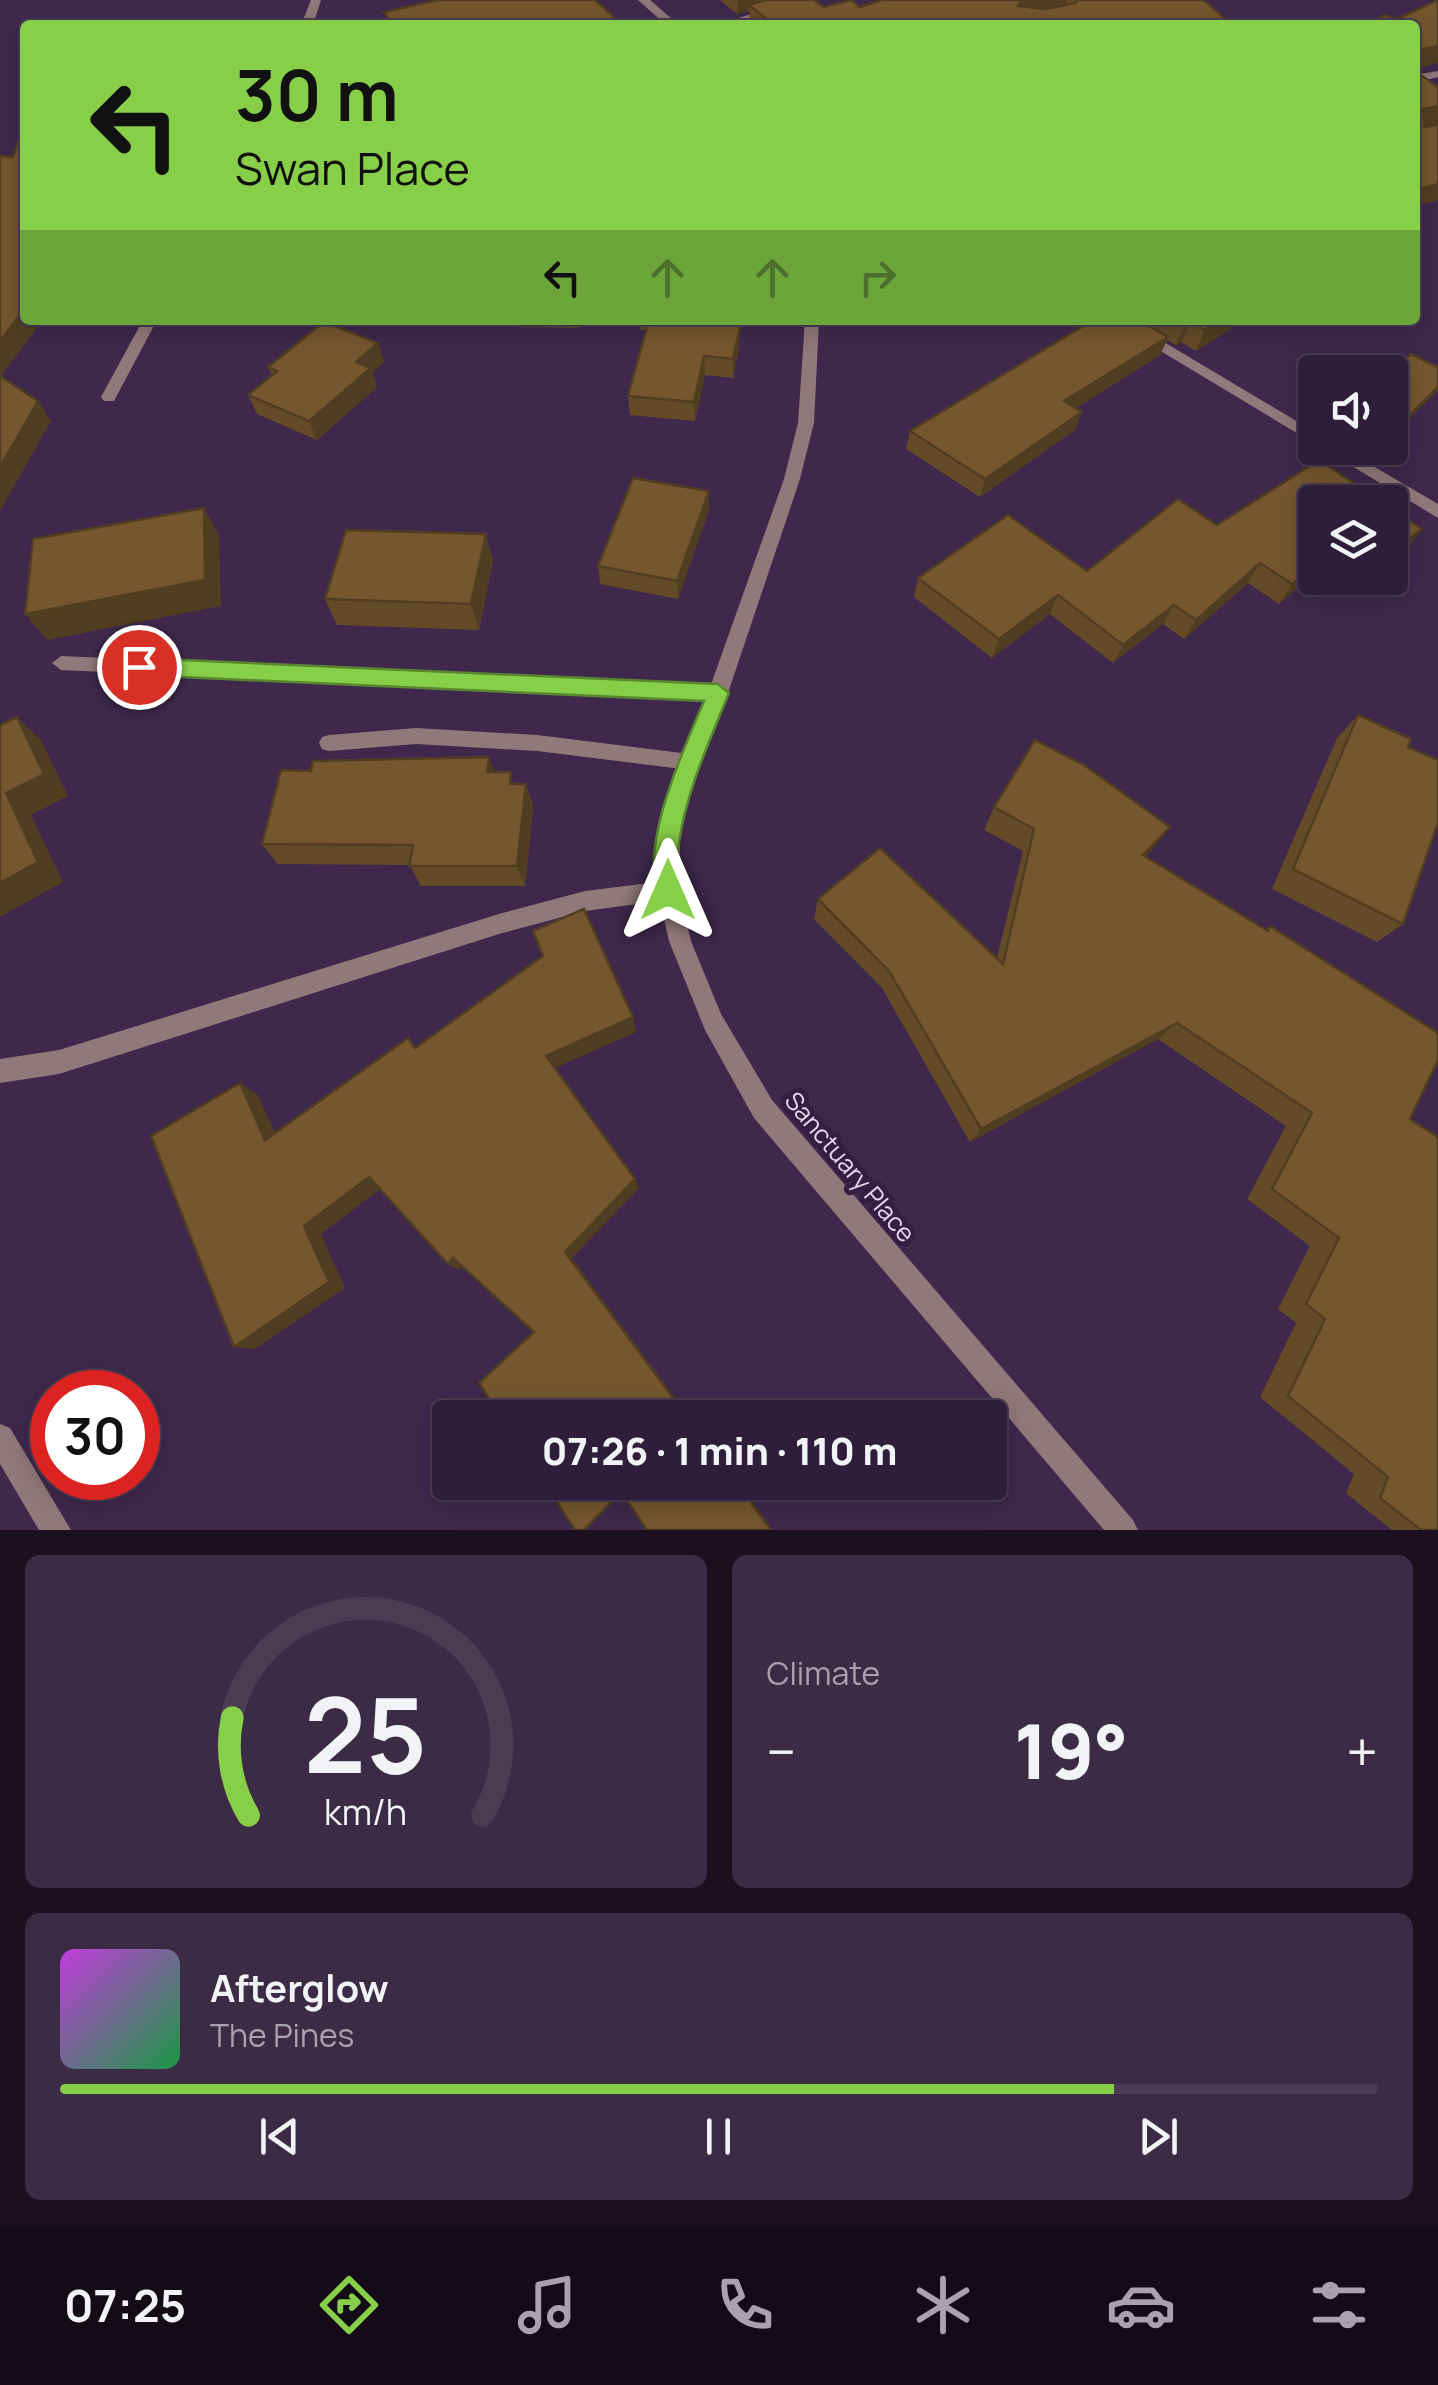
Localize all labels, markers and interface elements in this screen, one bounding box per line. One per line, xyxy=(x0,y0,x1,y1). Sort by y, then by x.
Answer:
text: 30 m xyxy=(235,46,399,142)
icon: left xyxy=(70,60,200,190)
text: Swan Place xyxy=(235,137,470,199)
icon: left xyxy=(535,250,590,305)
icon: ahead xyxy=(640,250,695,305)
icon: ahead xyxy=(745,250,800,305)
icon: right xyxy=(850,250,905,305)
map controls xyxy=(1298,355,1408,595)
button: sound xyxy=(1298,355,1408,465)
button: layers xyxy=(1298,485,1408,595)
pin xyxy=(97,625,182,710)
icon: arrive xyxy=(112,640,167,695)
position arrow xyxy=(616,838,720,942)
street label: Sanctuary Place xyxy=(777,1084,924,1249)
speed limit sign: 30 xyxy=(30,1370,160,1500)
text: 07:26 · 1 min · 110 m xyxy=(542,1424,897,1476)
text: Climate xyxy=(767,1651,880,1695)
text: 25 xyxy=(304,1662,427,1804)
text: 19° xyxy=(1014,1699,1128,1802)
text: − xyxy=(767,1713,796,1789)
text: + xyxy=(1346,1713,1378,1789)
text: km/h xyxy=(324,1787,407,1836)
text: Afterglow xyxy=(210,1961,389,2013)
text: The Pines xyxy=(210,2013,354,2057)
icon: previous xyxy=(252,2109,307,2164)
icon: pause xyxy=(691,2109,746,2164)
icon: next xyxy=(1131,2109,1186,2164)
icon: directions xyxy=(314,2270,384,2340)
icon: music xyxy=(512,2270,582,2340)
icon: phone xyxy=(710,2270,780,2340)
icon: climate xyxy=(908,2270,978,2340)
icon: car xyxy=(1106,2270,1176,2340)
icon: filters xyxy=(1304,2270,1374,2340)
text: 07:25 xyxy=(64,2274,186,2336)

